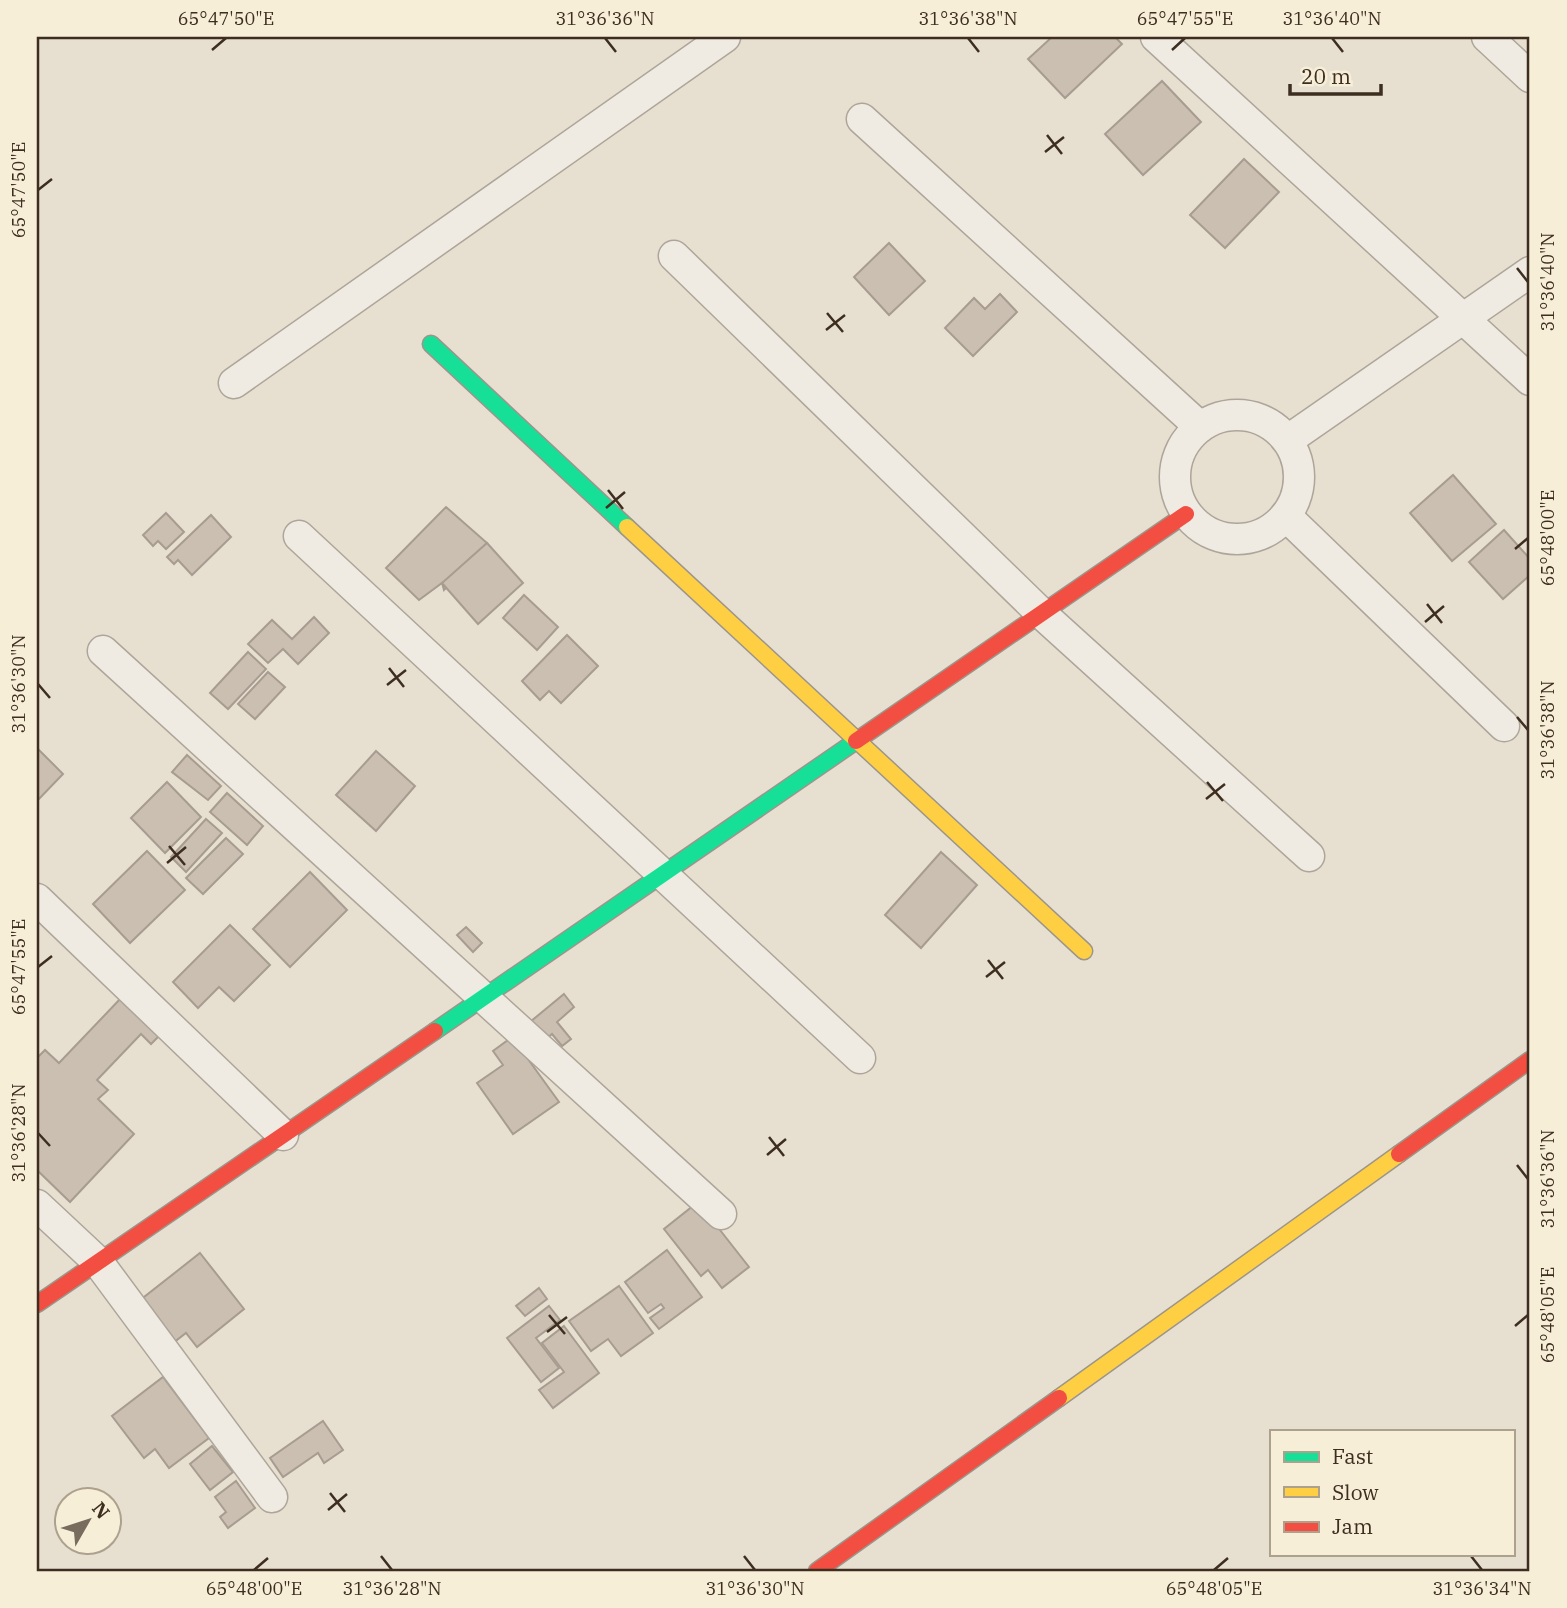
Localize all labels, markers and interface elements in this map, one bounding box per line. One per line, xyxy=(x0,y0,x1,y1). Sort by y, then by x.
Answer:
text: 65°47'50"E xyxy=(178,7,274,30)
text: 31°36'36"N xyxy=(556,7,655,30)
text: 31°36'38"N xyxy=(919,7,1018,30)
text: 65°47'55"E xyxy=(1137,7,1233,30)
text: 31°36'40"N xyxy=(1283,7,1382,30)
scale bar xyxy=(1290,52,1382,96)
text: 20 m xyxy=(1301,62,1351,90)
text: 65°47'50"E xyxy=(7,142,30,238)
text: 31°36'40"N xyxy=(1536,233,1559,332)
text: 65°48'00"E xyxy=(1536,490,1559,586)
text: 31°36'30"N xyxy=(7,635,30,734)
text: 31°36'38"N xyxy=(1536,681,1559,780)
text: 65°47'55"E xyxy=(7,919,30,1015)
text: 31°36'28"N xyxy=(7,1084,30,1183)
text: 31°36'36"N xyxy=(1536,1130,1559,1229)
text: 65°48'05"E xyxy=(1536,1267,1559,1363)
legend xyxy=(1270,1430,1514,1556)
text: Fast xyxy=(1332,1442,1373,1470)
text: Slow xyxy=(1332,1478,1379,1506)
north arrow xyxy=(52,1486,122,1556)
text: N xyxy=(87,1497,115,1524)
text: Jam xyxy=(1332,1512,1373,1540)
text: 65°48'00"E xyxy=(206,1577,302,1600)
text: 31°36'28"N xyxy=(343,1577,442,1600)
text: 31°36'30"N xyxy=(706,1577,805,1600)
text: 65°48'05"E xyxy=(1166,1577,1262,1600)
text: 31°36'34"N xyxy=(1433,1577,1532,1600)

